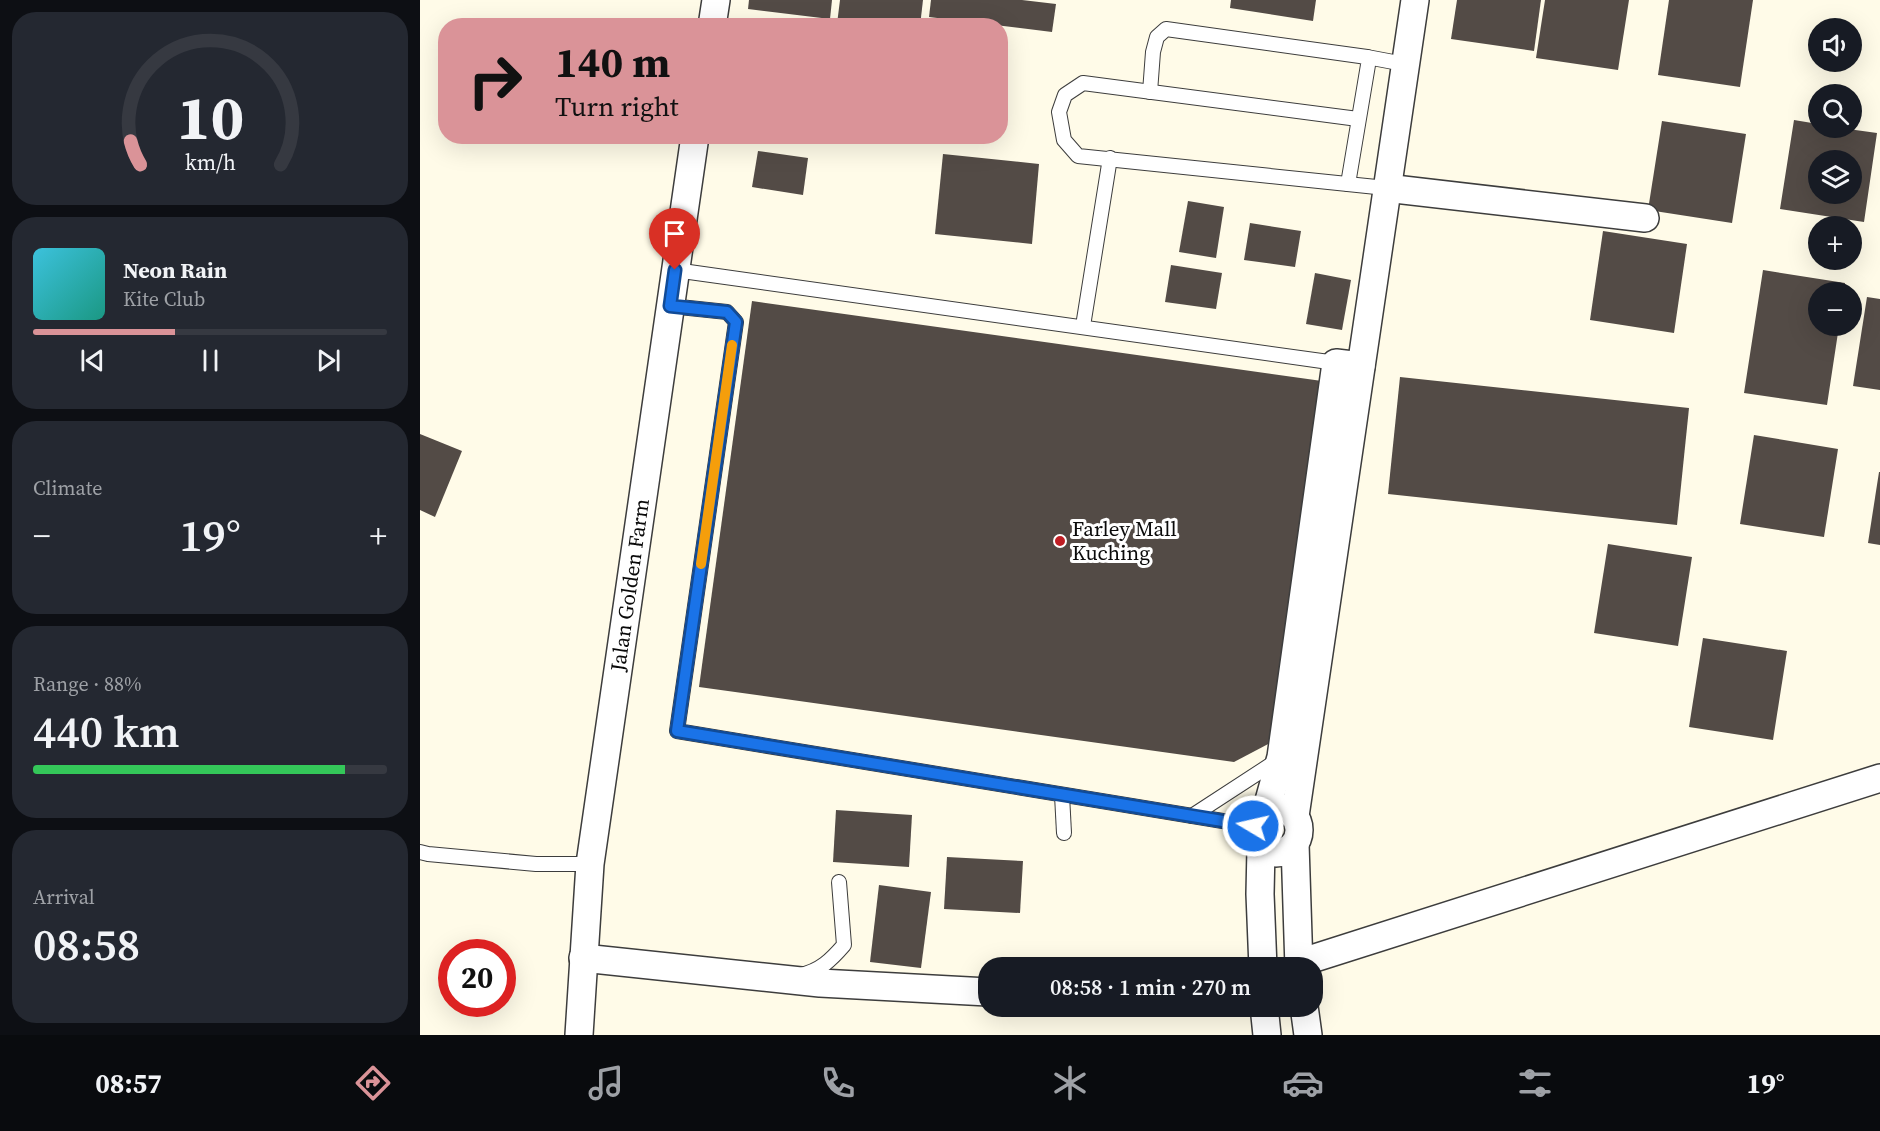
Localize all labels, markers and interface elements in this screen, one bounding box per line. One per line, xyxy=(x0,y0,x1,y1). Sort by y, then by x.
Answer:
map controls xyxy=(1808,18,1862,336)
button: sound xyxy=(1808,18,1862,72)
text: 140 m xyxy=(555,33,670,91)
icon: right xyxy=(456,42,534,120)
text: 10 xyxy=(176,74,244,160)
button: search xyxy=(1808,84,1862,138)
text: Turn right xyxy=(555,88,679,125)
text: km/h xyxy=(184,149,236,178)
button: layers xyxy=(1808,150,1862,204)
pin xyxy=(649,208,700,270)
button: + xyxy=(1808,216,1862,270)
icon: arrive xyxy=(658,217,691,250)
text: Neon Rain xyxy=(123,255,227,285)
button: − xyxy=(1808,282,1862,336)
text: Kite Club xyxy=(123,285,205,313)
icon: previous xyxy=(76,344,109,377)
icon: pause xyxy=(194,344,227,377)
icon: next xyxy=(312,344,345,377)
text: Climate xyxy=(33,474,102,502)
street label: Jalan Golden Farm xyxy=(603,497,656,674)
text: 19° xyxy=(179,504,241,566)
text: − xyxy=(33,513,51,558)
text: + xyxy=(370,513,387,558)
place label: Farley Mall Kuching xyxy=(1072,514,1177,567)
marker: Farley Mall Kuching xyxy=(1053,534,1067,548)
text: Range · 88% xyxy=(33,670,142,698)
text: 440 km xyxy=(33,700,180,762)
position arrow xyxy=(1221,794,1285,858)
text: Arrival xyxy=(33,883,95,911)
text: 08:58 xyxy=(33,913,140,975)
speed limit sign: 20 xyxy=(438,939,516,1017)
text: 08:58 · 1 min · 270 m xyxy=(1050,972,1251,1002)
icon: directions xyxy=(352,1062,394,1104)
icon: music xyxy=(585,1062,627,1104)
icon: phone xyxy=(817,1062,859,1104)
icon: climate xyxy=(1049,1062,1091,1104)
icon: car xyxy=(1282,1062,1324,1104)
icon: filters xyxy=(1514,1062,1556,1104)
text: 08:57 xyxy=(95,1065,162,1102)
text: 19° xyxy=(1747,1065,1785,1102)

